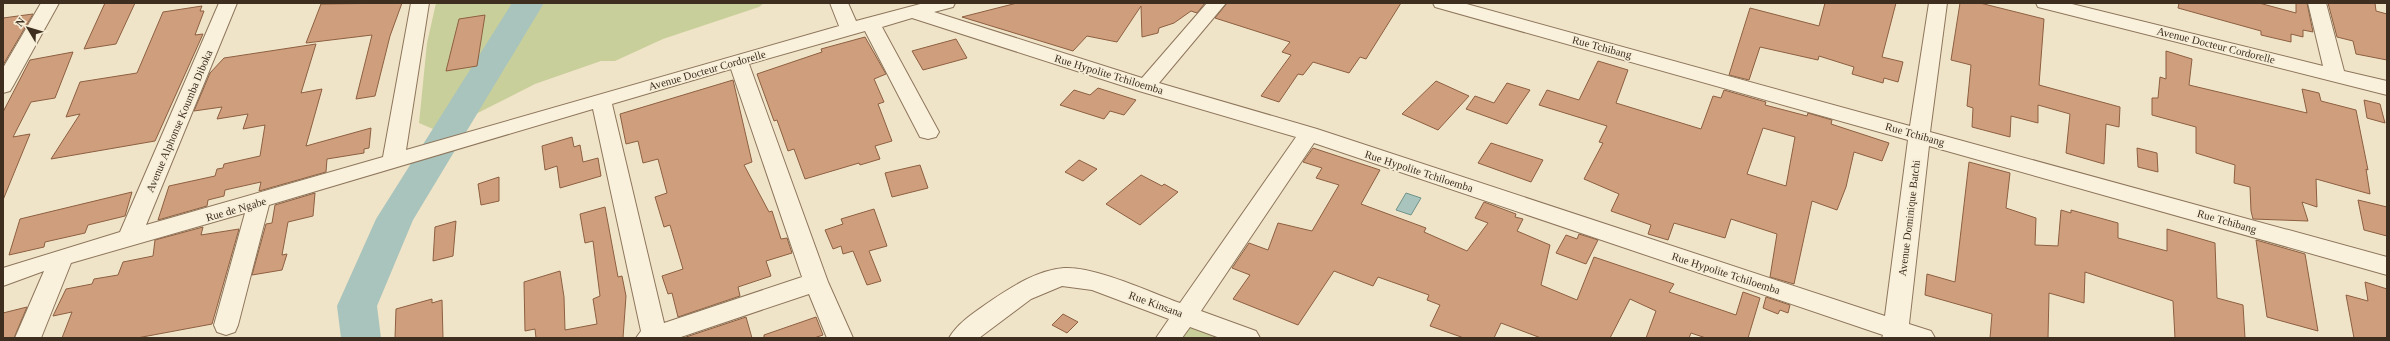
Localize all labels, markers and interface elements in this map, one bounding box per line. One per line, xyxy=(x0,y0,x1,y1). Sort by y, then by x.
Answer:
north arrow xyxy=(8,8,48,48)
text: N xyxy=(13,15,27,29)
street label: Avenue Docteur Cordorelle xyxy=(2156,24,2276,66)
street label: Rue Tchibang xyxy=(1571,33,1634,61)
street label: Avenue Docteur Cordorelle xyxy=(647,47,767,92)
street label: Avenue Alphonse Koumba Diboka xyxy=(143,48,215,194)
street label: Rue Hypolite Tchiloemba xyxy=(1053,52,1165,96)
street label: Rue Tchibang xyxy=(1884,120,1946,148)
street label: Rue Hypolite Tchiloemba xyxy=(1363,148,1475,194)
street label: Avenue Dominique Batchi xyxy=(1896,159,1922,277)
street label: Rue de Ngabe xyxy=(204,195,268,223)
street label: Rue Tchibang xyxy=(2196,207,2258,235)
street label: Rue Hypolite Tchiloemba xyxy=(1670,250,1782,296)
street label: Rue Kinsana xyxy=(1127,289,1185,319)

